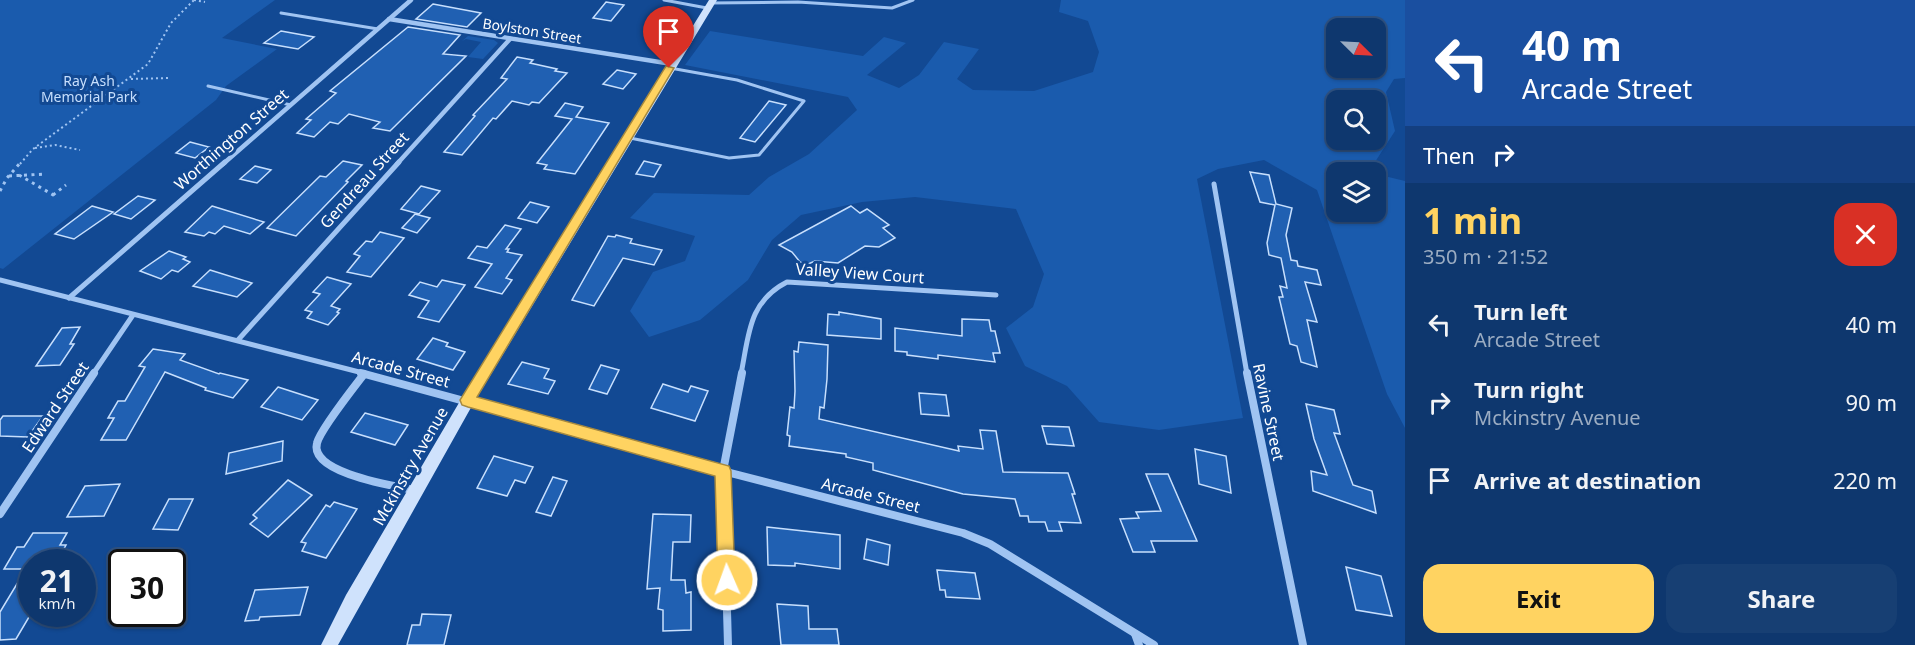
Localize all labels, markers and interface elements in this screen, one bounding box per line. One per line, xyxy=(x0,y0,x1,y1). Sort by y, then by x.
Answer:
pin xyxy=(643,6,694,68)
street label: Boylston Street xyxy=(481,13,583,48)
icon: arrive xyxy=(652,15,685,48)
text: 40 m xyxy=(1522,16,1622,73)
north arrow xyxy=(1326,18,1386,78)
map controls xyxy=(1326,18,1386,222)
icon: left xyxy=(1423,24,1501,102)
text: Arcade Street xyxy=(1522,70,1692,107)
park label: Ray Ash Memorial Park xyxy=(41,71,138,106)
street label: Worthington Street xyxy=(169,83,293,195)
button: search xyxy=(1326,90,1386,150)
street label: Gendreau Street xyxy=(315,127,414,233)
icon: right xyxy=(1487,138,1520,171)
text: Then xyxy=(1423,140,1475,170)
button: layers xyxy=(1326,162,1386,222)
text: 1 min xyxy=(1423,196,1522,245)
button: close xyxy=(1834,203,1897,266)
text: 350 m · 21:52 xyxy=(1423,243,1548,270)
street label: Valley View Court xyxy=(795,258,925,288)
text: Turn left xyxy=(1474,296,1568,326)
icon: left xyxy=(1423,308,1456,341)
text: 40 m xyxy=(1846,309,1897,339)
text: Arcade Street xyxy=(1474,326,1600,353)
street label: Arcade Street xyxy=(349,345,453,393)
street label: Edward Street xyxy=(16,357,94,457)
street label: Ravine Street xyxy=(1248,361,1290,463)
text: Turn right xyxy=(1474,374,1584,404)
icon: right xyxy=(1423,386,1456,419)
text: 90 m xyxy=(1846,387,1897,417)
street label: Mckinstry Avenue xyxy=(367,403,453,529)
text: Mckinstry Avenue xyxy=(1474,404,1641,431)
icon: arrive xyxy=(1423,464,1456,497)
text: Arrive at destination xyxy=(1474,465,1701,495)
text: 220 m xyxy=(1833,465,1897,495)
street label: Arcade Street xyxy=(819,472,923,518)
position arrow xyxy=(695,548,759,612)
speed limit sign: 30 xyxy=(108,549,186,627)
text: 21 xyxy=(40,560,74,601)
button: Exit xyxy=(1423,564,1654,633)
button: Share xyxy=(1666,564,1897,633)
text: km/h xyxy=(39,593,75,613)

